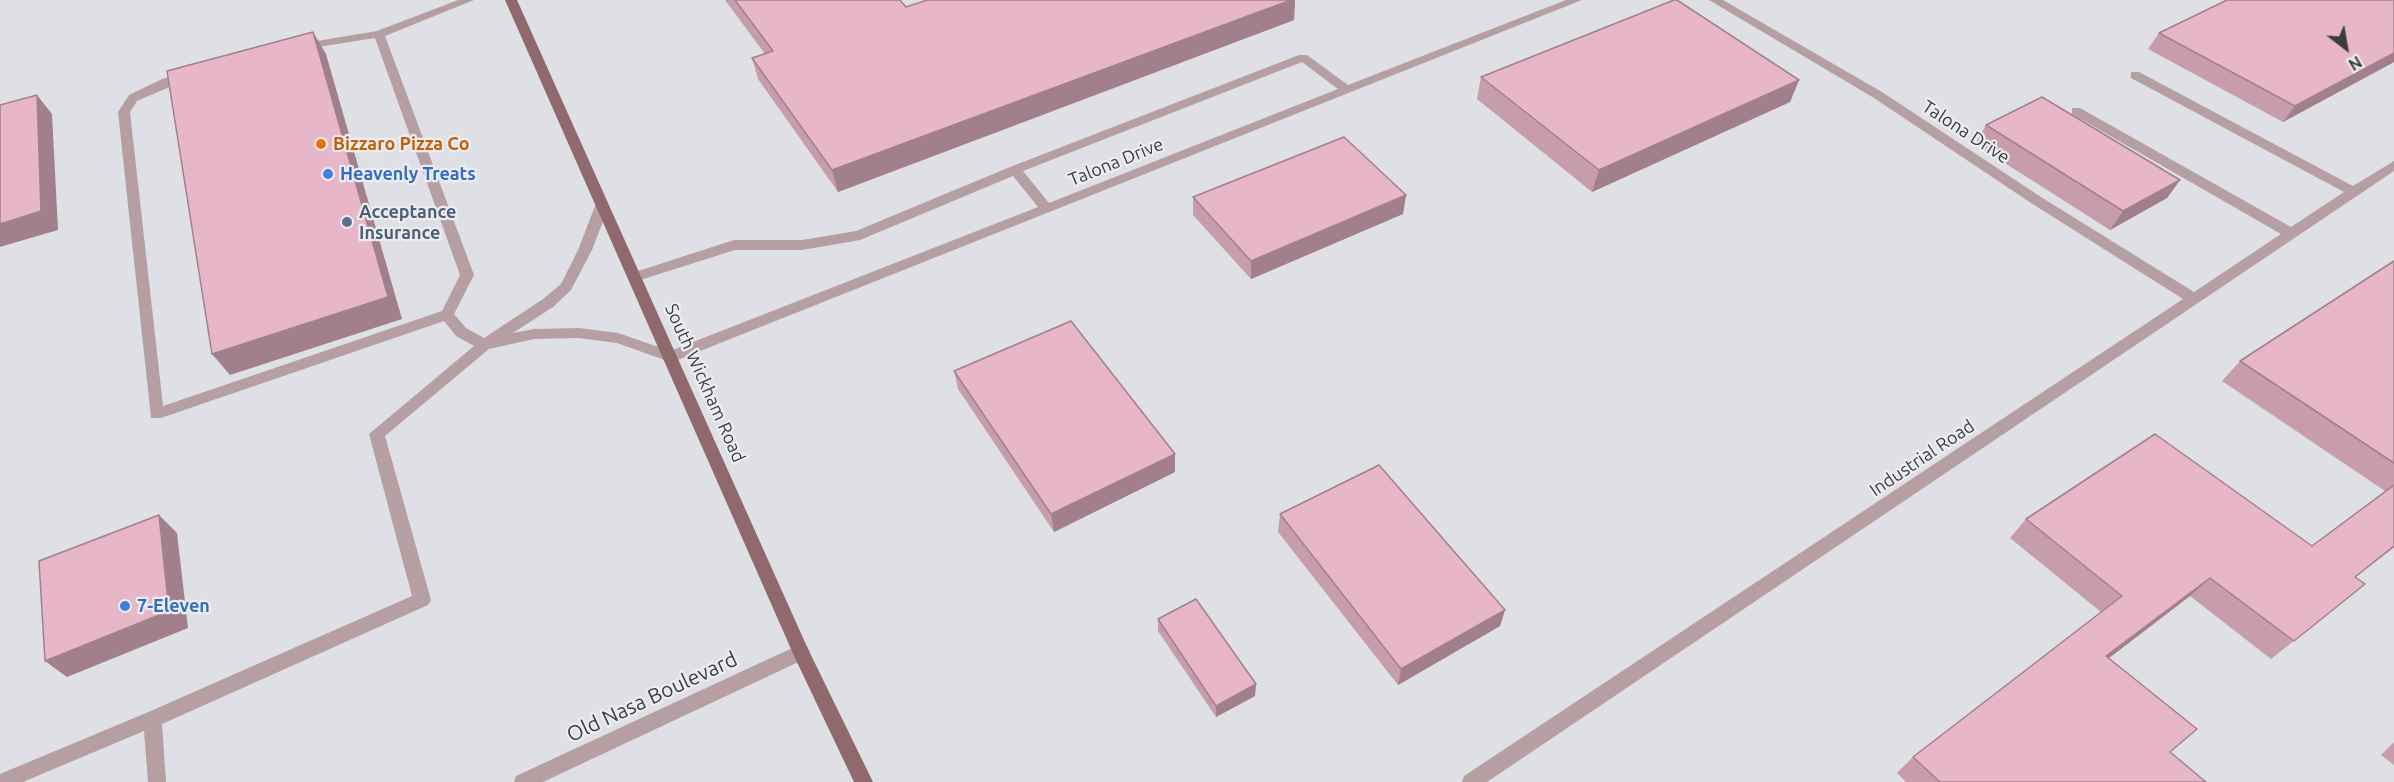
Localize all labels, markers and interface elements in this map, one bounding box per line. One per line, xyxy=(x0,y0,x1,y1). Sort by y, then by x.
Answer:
north arrow xyxy=(2316,18,2376,78)
text: N xyxy=(2346,53,2365,74)
street label: Talona Drive xyxy=(1918,96,2014,168)
place label: Bizzaro Pizza Co xyxy=(333,133,470,155)
street label: Talona Drive xyxy=(1066,133,1166,191)
marker: Bizzaro Pizza Co xyxy=(314,137,328,151)
place label: Heavenly Treats xyxy=(340,163,476,185)
marker: Heavenly Treats xyxy=(321,167,335,181)
place label: Acceptance Insurance xyxy=(359,201,456,244)
marker: Acceptance Insurance xyxy=(340,215,354,229)
street label: South Wickham Road xyxy=(660,300,750,466)
street label: Industrial Road xyxy=(1866,415,1978,501)
place label: 7-Eleven xyxy=(137,595,210,617)
marker: 7-Eleven xyxy=(118,599,132,613)
street label: Old Nasa Boulevard xyxy=(563,646,741,748)

